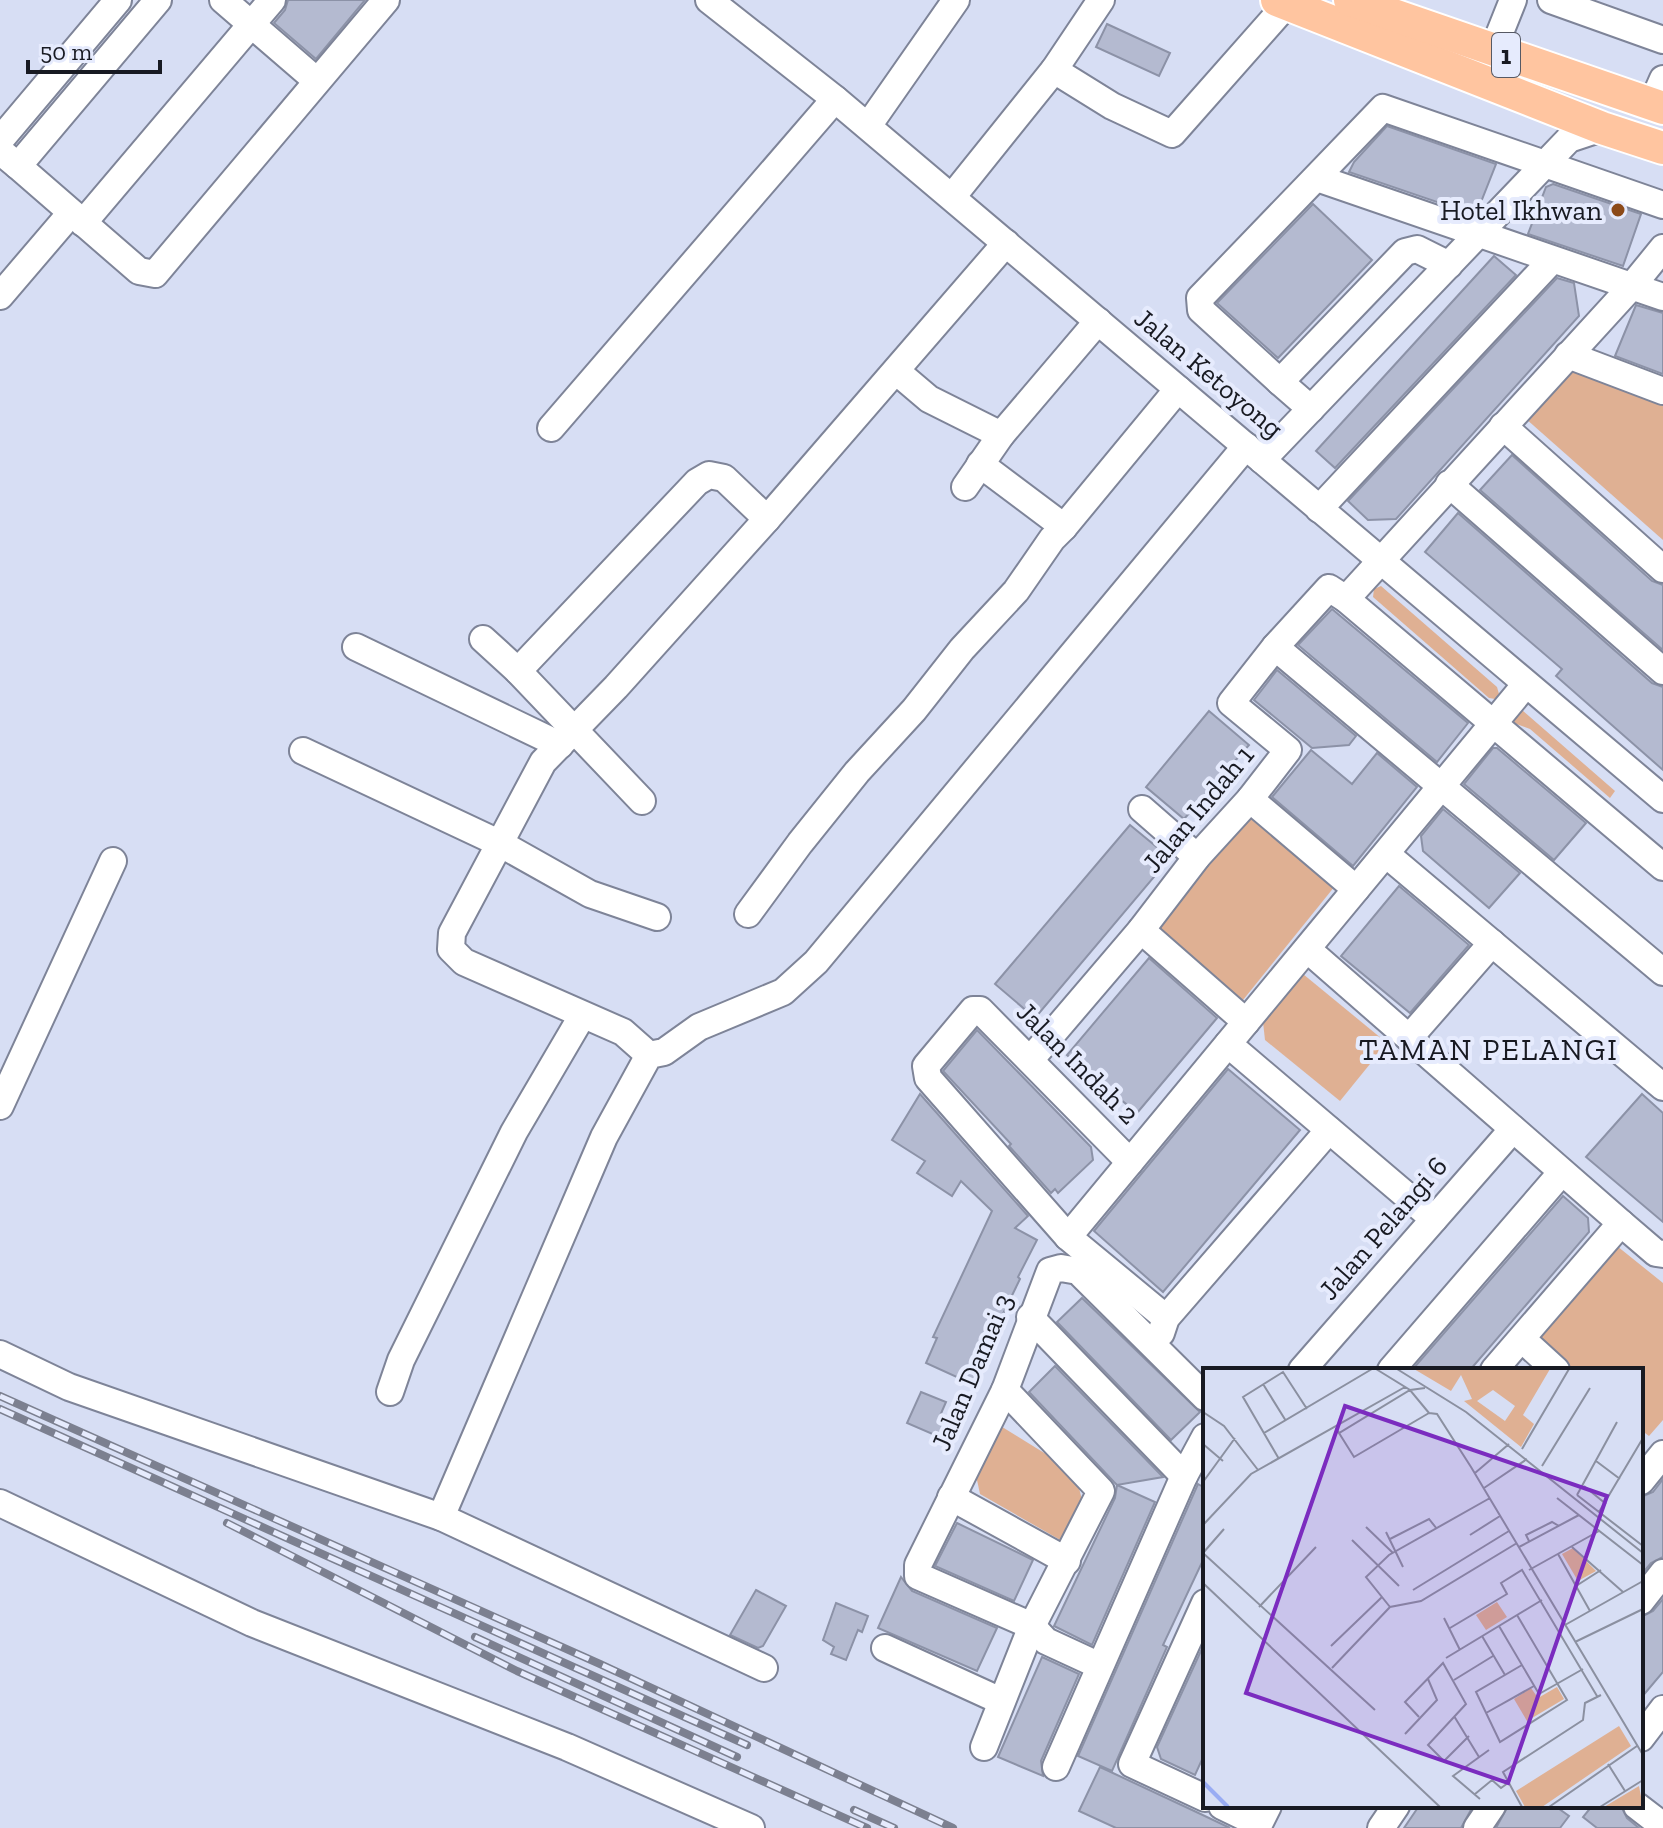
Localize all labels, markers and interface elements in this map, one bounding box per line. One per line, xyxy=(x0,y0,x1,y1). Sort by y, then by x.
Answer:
scale bar xyxy=(28,24,160,74)
road number: 1 xyxy=(1492,33,1520,77)
text: 50 m xyxy=(40,37,93,66)
place label: Hotel Ikhwan xyxy=(1440,194,1602,227)
marker: Hotel Ikhwan xyxy=(1609,201,1627,219)
street label: Jalan Ketoyong xyxy=(1128,301,1290,445)
street label: Jalan Indah 1 xyxy=(1135,739,1261,879)
street label: Jalan Indah 2 xyxy=(1010,995,1146,1131)
district label: TAMAN PELANGI xyxy=(1359,1032,1619,1068)
street label: Jalan Pelangi 6 xyxy=(1312,1150,1454,1306)
street label: Jalan Damai 3 xyxy=(924,1288,1020,1456)
inset map xyxy=(1203,1368,1643,1808)

